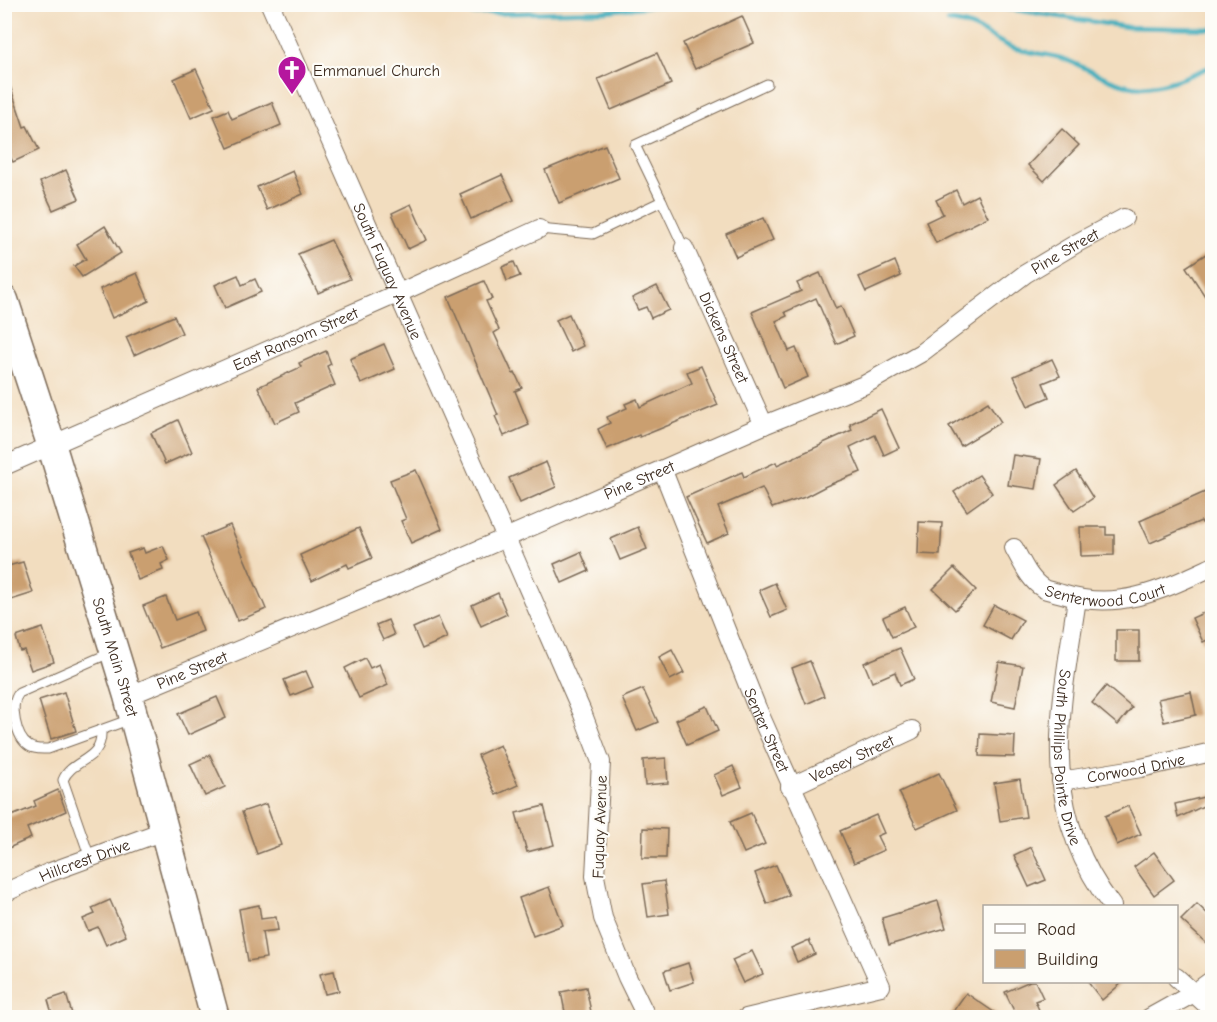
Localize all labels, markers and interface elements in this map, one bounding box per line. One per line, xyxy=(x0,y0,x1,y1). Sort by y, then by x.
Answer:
church icon: Emmanuel Church xyxy=(276,54,308,96)
place label: Emmanuel Church xyxy=(313,62,440,80)
street label: South Fuquay Avenue xyxy=(349,200,425,343)
street label: Pine Street xyxy=(1028,225,1102,278)
street label: Dickens Street xyxy=(695,289,752,386)
street label: East Ransom Street xyxy=(230,304,361,375)
street label: Pine Street xyxy=(601,457,678,504)
street label: Senterwood Court xyxy=(1043,580,1168,611)
street label: South Main Street xyxy=(88,595,141,719)
street label: Pine Street xyxy=(154,648,231,693)
street label: South Phillips Pointe Drive xyxy=(1050,668,1084,848)
street label: Senter Street xyxy=(740,686,793,775)
street label: Veasey Street xyxy=(807,731,898,787)
street label: Corwood Drive xyxy=(1086,750,1187,787)
street label: Fuquay Avenue xyxy=(589,775,611,879)
street label: Hillcrest Drive xyxy=(37,836,132,886)
legend xyxy=(983,905,1178,983)
text: Road xyxy=(1037,919,1076,940)
text: Building xyxy=(1037,949,1099,970)

